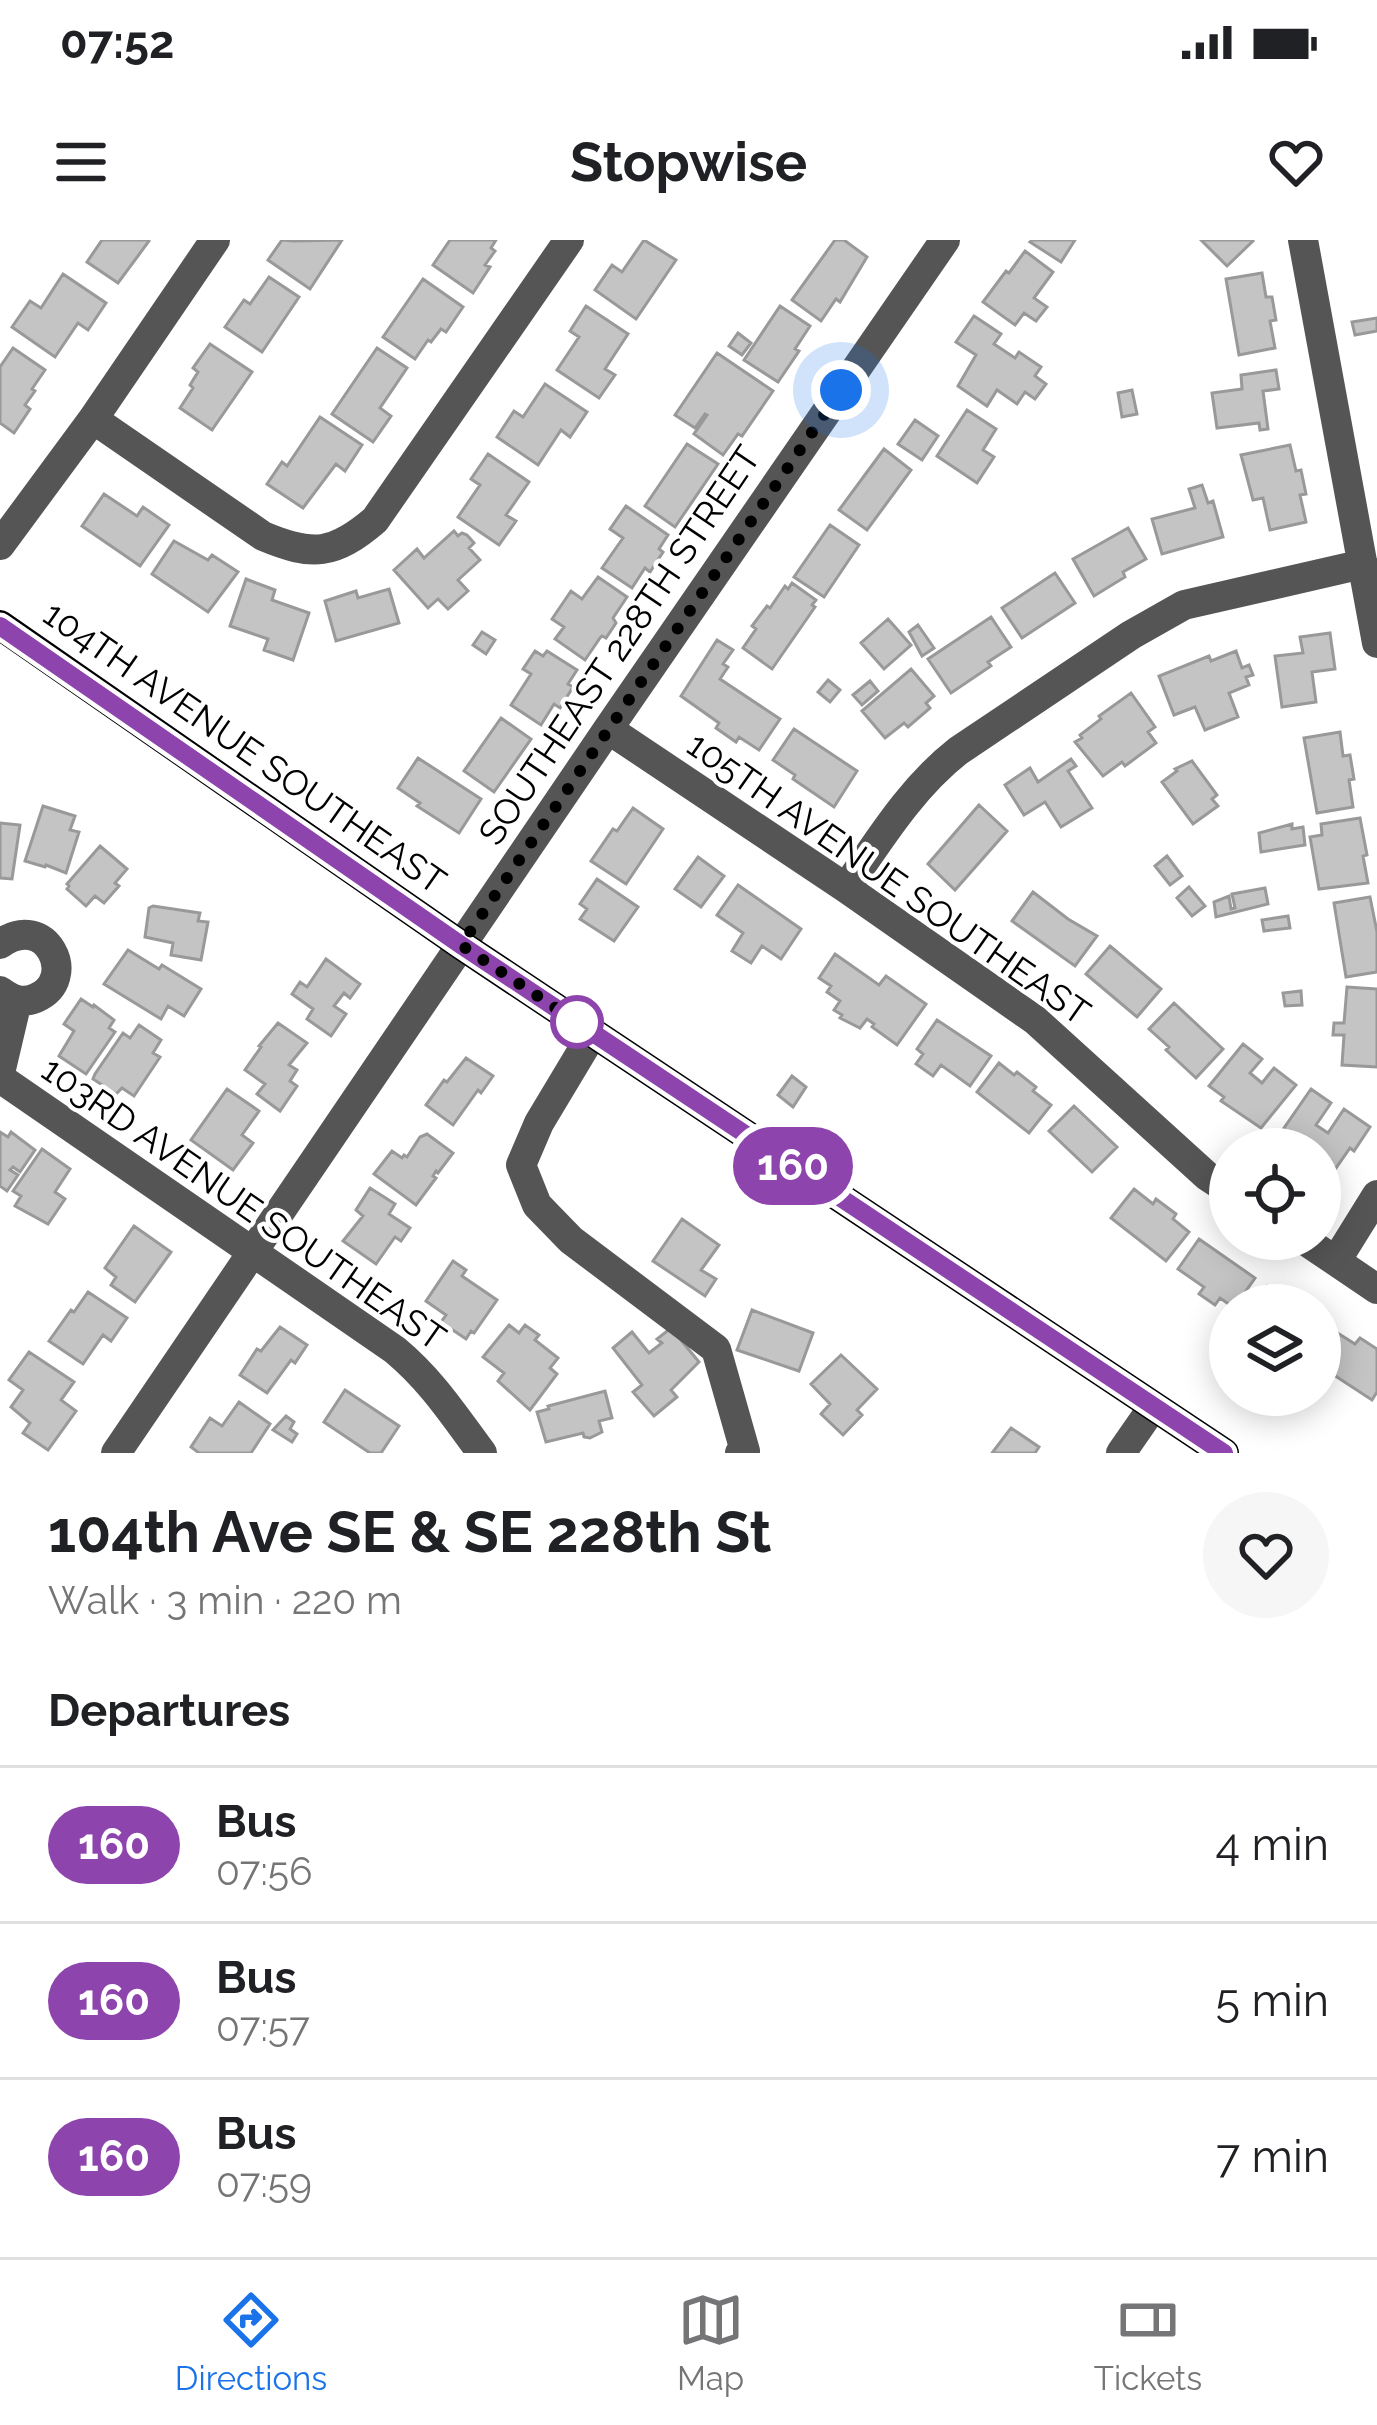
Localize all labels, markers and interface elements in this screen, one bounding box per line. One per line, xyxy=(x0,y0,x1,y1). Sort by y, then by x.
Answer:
text: 07:52 xyxy=(60,16,174,69)
icon: menu xyxy=(48,129,114,195)
icon: heart xyxy=(1263,129,1329,195)
text: Stopwise xyxy=(570,130,807,194)
your location xyxy=(811,360,871,420)
street label: SOUTHEAST 228TH STREET xyxy=(470,438,768,852)
street label: 104TH AVENUE SOUTHEAST xyxy=(36,592,454,902)
street label: 105TH AVENUE SOUTHEAST xyxy=(680,723,1098,1033)
unlabelled marker xyxy=(552,997,602,1047)
street label: 103RD AVENUE SOUTHEAST xyxy=(34,1047,454,1359)
line badge: 160 xyxy=(724,1127,862,1205)
map controls xyxy=(1209,1128,1341,1416)
button: locate xyxy=(1209,1128,1341,1260)
text: 160 xyxy=(757,1141,829,1190)
button: layers xyxy=(1209,1284,1341,1416)
button: heart xyxy=(1203,1492,1329,1618)
text: 104th Ave SE & SE 228th St xyxy=(48,1498,771,1565)
text: Walk · 3 min · 220 m xyxy=(48,1577,402,1623)
text: Departures xyxy=(48,1684,290,1737)
text: Bus xyxy=(216,1795,297,1848)
text: 4 min xyxy=(1216,1818,1329,1871)
text: 160 xyxy=(78,1820,150,1869)
text: 07:56 xyxy=(216,1848,313,1894)
text: Bus xyxy=(216,1951,297,2004)
text: 5 min xyxy=(1216,1974,1329,2027)
text: 160 xyxy=(78,1976,150,2025)
text: 07:57 xyxy=(216,2004,310,2050)
text: Bus xyxy=(216,2107,297,2160)
text: 7 min xyxy=(1216,2130,1329,2183)
text: 160 xyxy=(78,2132,150,2181)
text: 07:59 xyxy=(216,2160,312,2206)
tab: Directions xyxy=(175,2287,327,2398)
tab: Map xyxy=(677,2287,744,2398)
tab: Tickets xyxy=(1094,2287,1202,2398)

